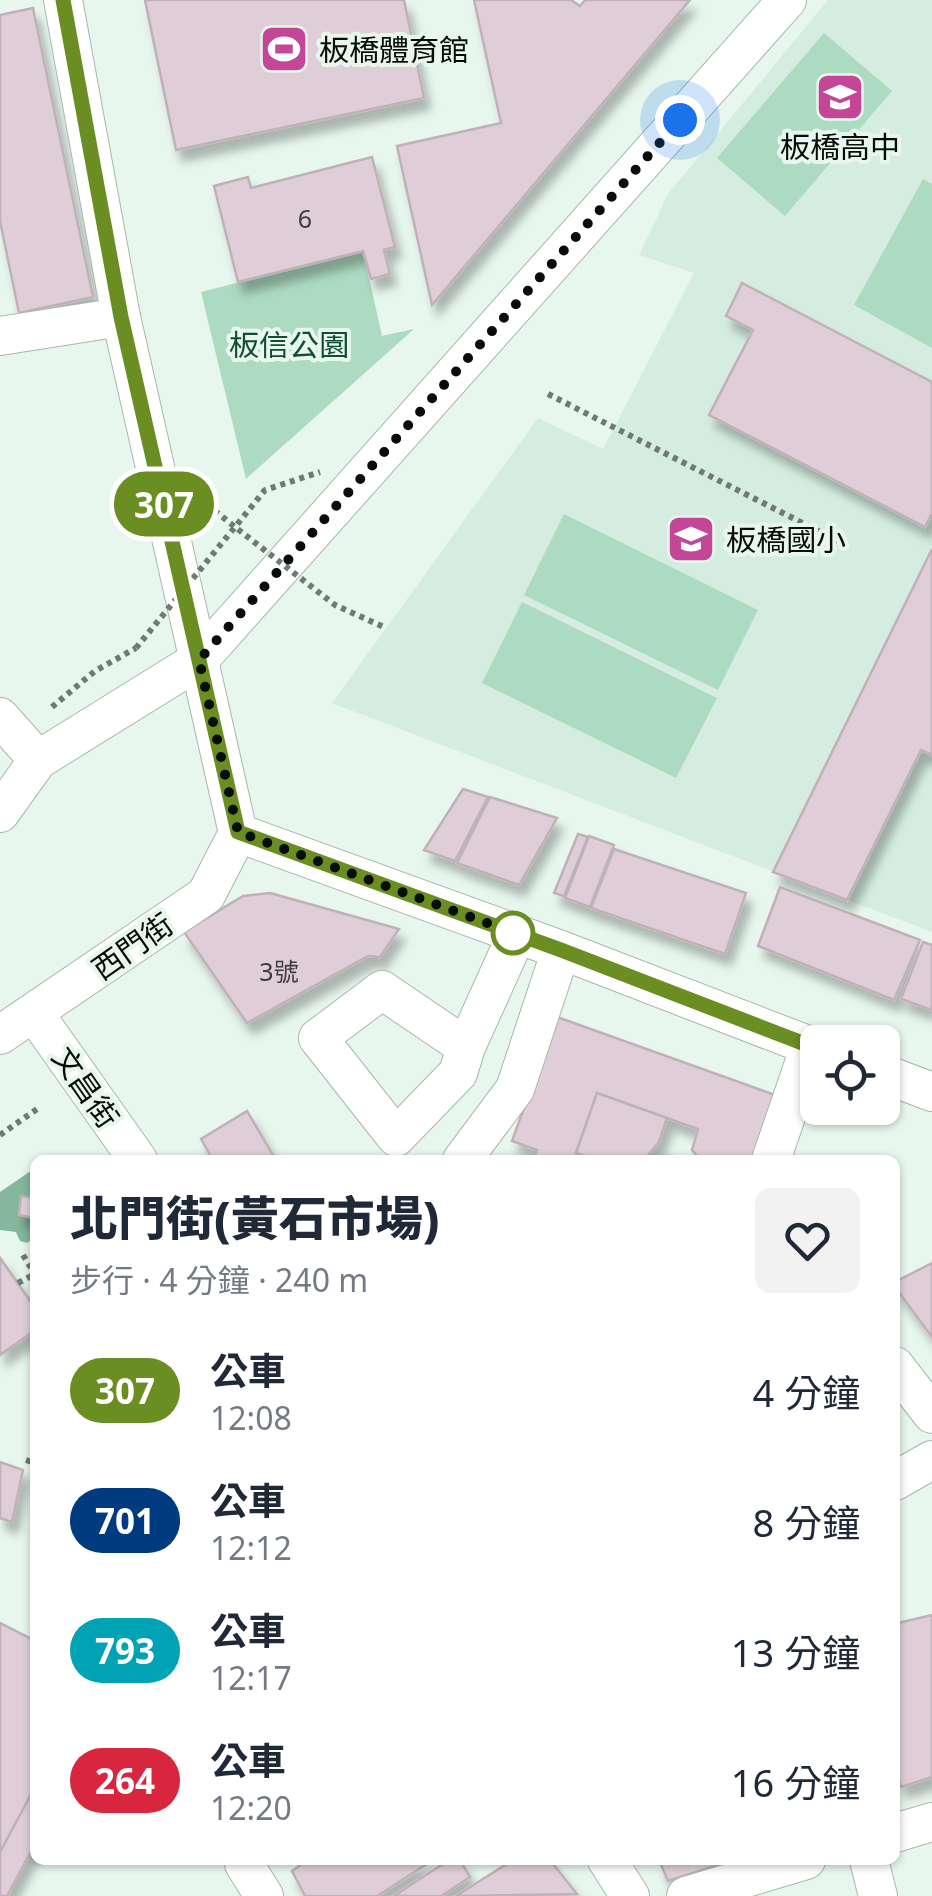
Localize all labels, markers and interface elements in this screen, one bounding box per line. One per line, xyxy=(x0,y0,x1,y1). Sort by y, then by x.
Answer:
sports icon: 板橋體育館 xyxy=(258,23,310,75)
place label: 板橋體育館 xyxy=(319,29,469,70)
school or university icon: 板橋高中 xyxy=(814,71,866,123)
your location xyxy=(655,95,705,145)
place label: 板橋高中 xyxy=(780,126,900,167)
house number: 6 xyxy=(298,201,312,235)
park label: 板信公園 xyxy=(229,324,349,365)
line badge: 307 xyxy=(106,472,222,536)
text: 307 xyxy=(134,481,194,528)
school or university icon: 板橋國小 xyxy=(665,513,717,565)
place label: 板橋國小 xyxy=(726,519,846,560)
street label: 西門街 xyxy=(83,903,181,989)
unlabelled marker xyxy=(492,912,534,954)
house number: 3號 xyxy=(259,954,299,988)
map controls xyxy=(800,1025,900,1125)
button: locate xyxy=(800,1025,900,1125)
street label: 文昌街 xyxy=(43,1038,129,1136)
text: 北門街(黃石市場) xyxy=(70,1185,439,1250)
button: heart xyxy=(755,1188,860,1293)
text: 步行 · 4 分鐘 · 240 m xyxy=(70,1258,368,1301)
text: 公車 xyxy=(210,1344,286,1396)
text: 4 分鐘 xyxy=(752,1366,860,1418)
text: 307 xyxy=(95,1367,155,1414)
text: 12:08 xyxy=(210,1396,292,1439)
text: 公車 xyxy=(210,1474,286,1526)
text: 8 分鐘 xyxy=(752,1496,860,1548)
text: 701 xyxy=(95,1497,155,1544)
text: 12:12 xyxy=(210,1526,292,1569)
text: 公車 xyxy=(210,1604,286,1656)
text: 13 分鐘 xyxy=(731,1626,860,1678)
text: 793 xyxy=(95,1627,155,1674)
text: 12:17 xyxy=(210,1656,292,1699)
text: 公車 xyxy=(210,1734,286,1786)
text: 16 分鐘 xyxy=(731,1756,860,1808)
text: 264 xyxy=(95,1757,155,1804)
text: 12:20 xyxy=(210,1786,292,1829)

